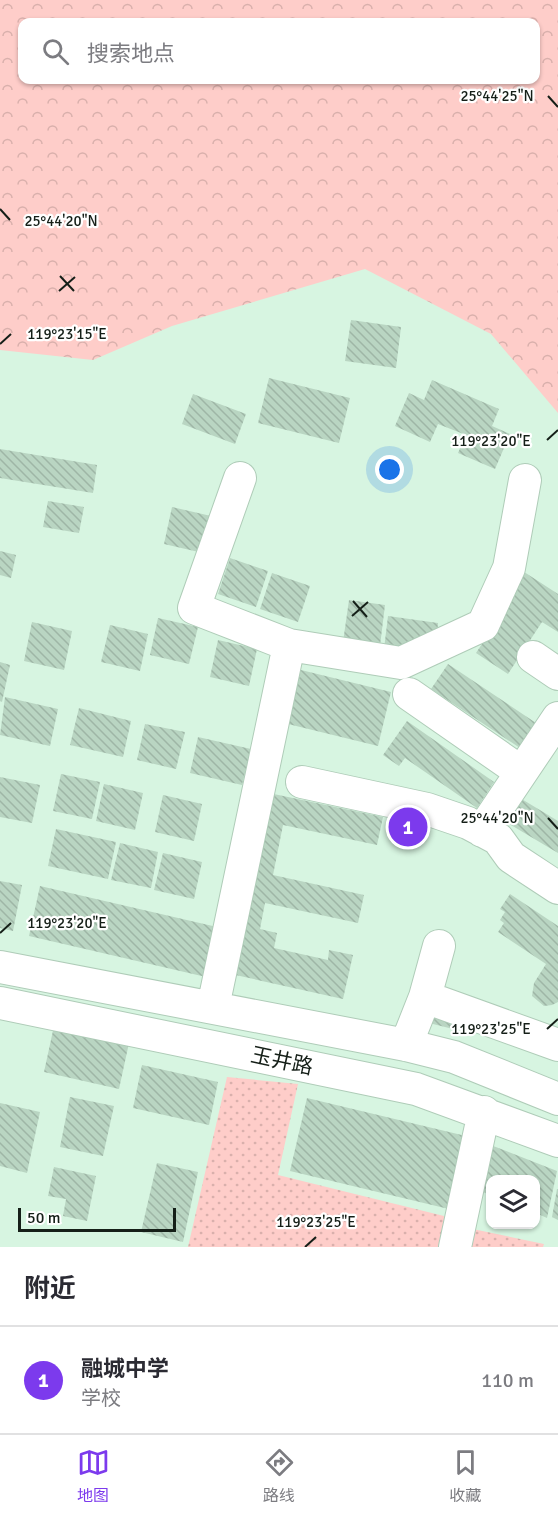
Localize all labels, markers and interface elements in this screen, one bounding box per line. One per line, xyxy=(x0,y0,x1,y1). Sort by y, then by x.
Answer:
search box xyxy=(18,18,540,84)
icon: search xyxy=(39,35,72,68)
text: 搜索地点 xyxy=(87,40,175,67)
text: 25°44'25"N xyxy=(460,87,534,105)
text: 25°44'20"N xyxy=(24,212,98,230)
text: 119°23'15"E xyxy=(27,325,107,343)
text: 119°23'20"E xyxy=(451,432,531,450)
your location xyxy=(375,455,404,484)
pin: 1 xyxy=(388,804,428,850)
text: 25°44'20"N xyxy=(460,809,534,827)
text: 119°23'20"E xyxy=(27,914,107,932)
text: 119°23'25"E xyxy=(451,1020,531,1038)
street label: 玉井路 xyxy=(248,1042,316,1080)
map controls xyxy=(486,1175,540,1229)
button: layers xyxy=(486,1175,540,1229)
scale bar xyxy=(18,1205,176,1232)
text: 50 m xyxy=(27,1208,61,1228)
text: 119°23'25"E xyxy=(276,1213,356,1231)
text: 附近 xyxy=(24,1273,76,1305)
text: 融城中学 xyxy=(81,1355,169,1382)
text: 1 xyxy=(38,1368,49,1393)
text: 110 m xyxy=(481,1368,534,1393)
text: 学校 xyxy=(81,1386,121,1411)
tab: 地图 xyxy=(77,1446,110,1506)
tab: 路线 xyxy=(263,1446,296,1506)
tab: 收藏 xyxy=(449,1446,482,1506)

